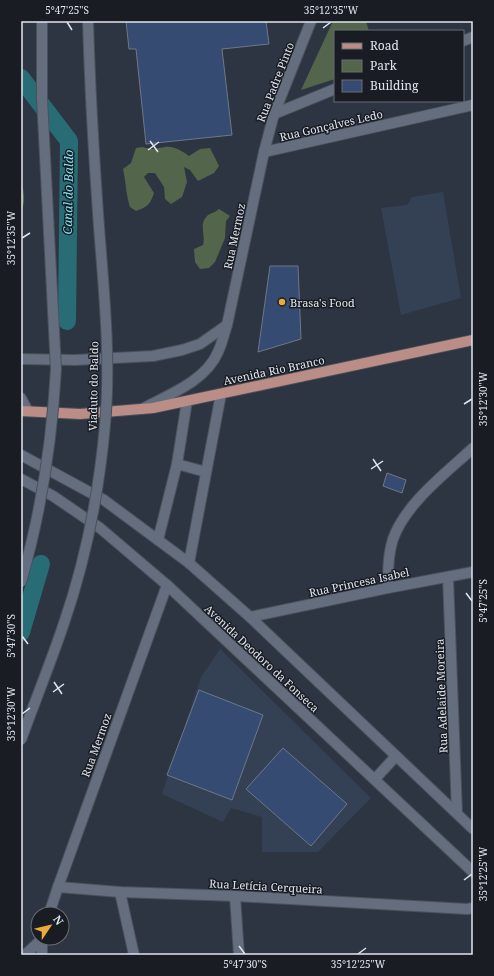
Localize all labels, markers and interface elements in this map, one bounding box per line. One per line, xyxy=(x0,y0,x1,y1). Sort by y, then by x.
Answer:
text: 5°47'25"S xyxy=(45,3,89,17)
text: 35°12'35"W xyxy=(304,3,359,17)
legend xyxy=(334,30,464,102)
text: Road xyxy=(370,37,400,54)
street label: Rua Padre Pinto xyxy=(253,40,297,124)
text: Park xyxy=(370,57,398,74)
text: Building xyxy=(370,77,419,94)
street label: Rua Gonçalves Ledo xyxy=(278,106,384,144)
water label: Canal do Baldo xyxy=(59,149,77,234)
street label: Rua Mermoz xyxy=(220,202,248,270)
text: 35°12'35"W xyxy=(4,210,18,265)
place label: Brasa's Food xyxy=(290,295,355,310)
marker: Brasa's Food xyxy=(277,297,287,307)
street label: Viaduto do Baldo xyxy=(85,341,101,431)
street label: Avenida Rio Branco xyxy=(222,352,326,388)
text: 35°12'30"W xyxy=(476,371,490,426)
street label: Rua Princesa Isabel xyxy=(307,564,411,600)
text: 5°47'25"S xyxy=(476,579,490,623)
street label: Avenida Deodoro da Fonseca xyxy=(202,601,322,715)
text: 5°47'30"S xyxy=(4,614,18,658)
street label: Rua Adelaide Moreira xyxy=(432,639,450,753)
text: 35°12'30"W xyxy=(4,686,18,741)
street label: Rua Mermoz xyxy=(77,711,115,779)
text: 35°12'25"W xyxy=(476,846,490,901)
street label: Rua Letícia Cerqueira xyxy=(209,876,323,896)
north arrow xyxy=(30,906,70,946)
text: N xyxy=(50,912,67,928)
text: 5°47'30"S xyxy=(223,957,267,971)
text: 35°12'25"W xyxy=(331,957,386,971)

